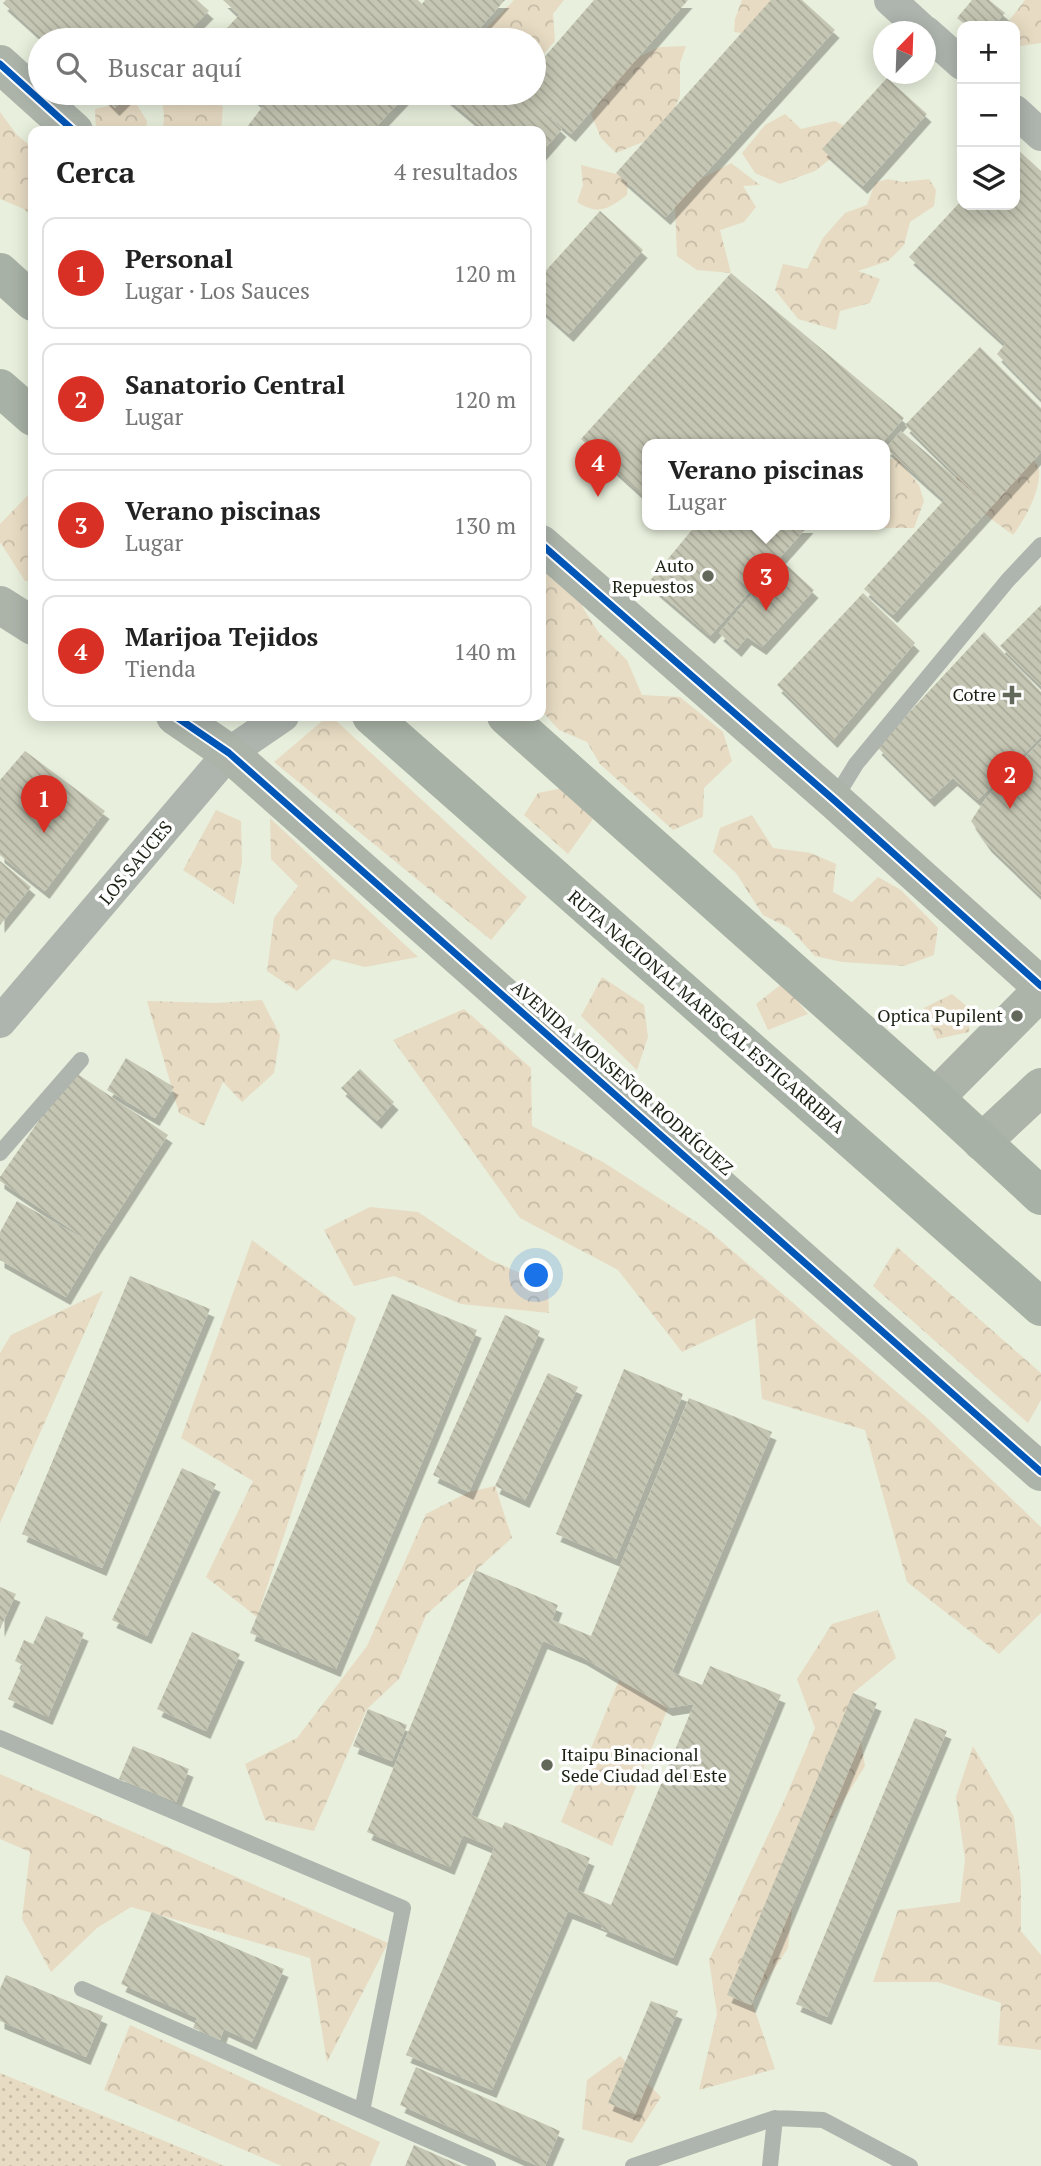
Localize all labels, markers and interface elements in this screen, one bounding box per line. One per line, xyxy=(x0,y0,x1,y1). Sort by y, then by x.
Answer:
north arrow xyxy=(873,21,936,84)
map controls xyxy=(957,21,1020,210)
button: + xyxy=(957,21,1020,84)
search box xyxy=(28,28,546,105)
icon: search xyxy=(52,48,90,86)
text: Buscar aquí xyxy=(108,50,242,84)
button: − xyxy=(957,84,1020,147)
button: layers xyxy=(957,147,1020,210)
text: Cerca xyxy=(56,152,135,192)
text: 4 resultados xyxy=(394,156,518,187)
text: Personal xyxy=(125,241,233,275)
text: 1 xyxy=(75,258,88,289)
text: 120 m xyxy=(454,258,516,289)
text: Lugar · Los Sauces xyxy=(125,275,310,306)
text: Sanatorio Central xyxy=(125,367,345,401)
text: 2 xyxy=(75,384,88,415)
text: 120 m xyxy=(454,384,516,415)
text: Lugar xyxy=(125,401,183,432)
pin: 4 xyxy=(575,439,621,497)
popup xyxy=(642,439,890,530)
text: Verano piscinas xyxy=(668,452,864,486)
text: Lugar xyxy=(668,486,726,517)
text: Verano piscinas xyxy=(125,493,321,527)
text: 3 xyxy=(75,510,88,541)
text: 130 m xyxy=(454,510,516,541)
text: Lugar xyxy=(125,527,183,558)
place label: Auto Repuestos xyxy=(612,553,694,598)
pin: 3 xyxy=(743,553,789,611)
marker: Auto Repuestos xyxy=(700,568,716,584)
text: Marijoa Tejidos xyxy=(125,619,318,653)
text: 4 xyxy=(75,636,88,667)
text: 140 m xyxy=(454,636,516,667)
text: Tienda xyxy=(125,653,196,684)
place label: Cotre xyxy=(952,682,996,706)
marker: Cotre xyxy=(1002,685,1022,705)
pin: 2 xyxy=(987,751,1033,809)
pin: 1 xyxy=(21,775,67,833)
street label: LOS SAUCES xyxy=(93,815,177,909)
street label: RUTA NACIONAL MARISCAL ESTIGARRIBIA xyxy=(563,884,851,1139)
street label: AVENIDA MONSEÑOR RODRÍGUEZ xyxy=(507,974,739,1180)
place label: Optica Pupilent xyxy=(877,1003,1003,1027)
marker: Optica Pupilent xyxy=(1009,1008,1025,1024)
your location xyxy=(519,1258,553,1292)
place label: Itaipu Binacional Sede Ciudad del Este xyxy=(561,1742,727,1787)
marker: Itaipu Binacional Sede Ciudad del Este xyxy=(539,1757,555,1773)

